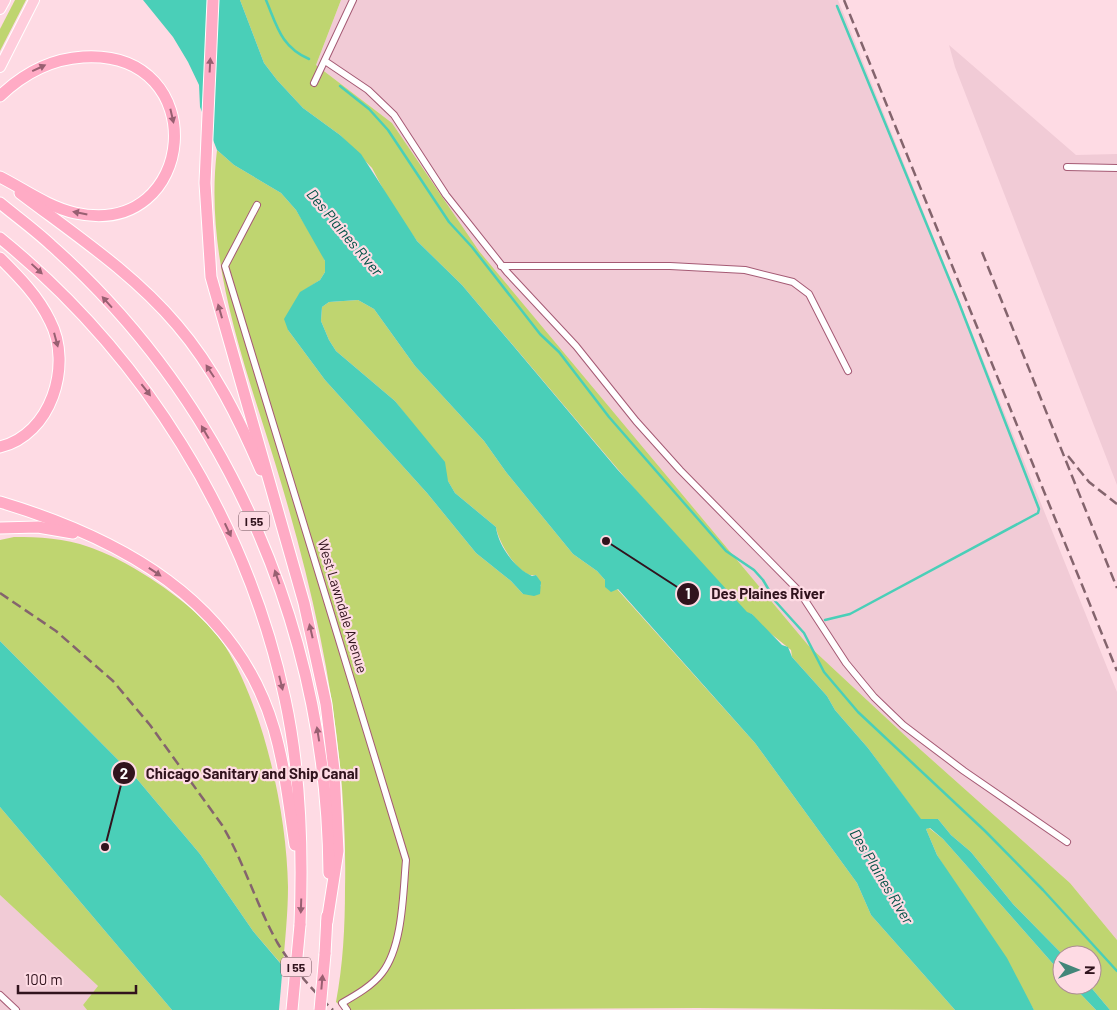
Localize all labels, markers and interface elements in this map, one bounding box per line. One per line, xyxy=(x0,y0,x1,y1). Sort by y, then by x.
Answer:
one-way arrow xyxy=(207,56,215,72)
one-way arrow xyxy=(32,64,46,72)
one-way arrow xyxy=(168,108,176,123)
water label: Des Plaines River xyxy=(303,185,387,280)
one-way arrow xyxy=(71,209,87,217)
one-way arrow xyxy=(31,263,43,275)
one-way arrow xyxy=(101,297,113,309)
one-way arrow xyxy=(216,303,224,318)
one-way arrow xyxy=(52,332,60,347)
one-way arrow xyxy=(205,364,215,377)
one-way arrow xyxy=(140,383,151,396)
one-way arrow xyxy=(201,424,209,439)
road number: I 55 xyxy=(239,512,269,530)
one-way arrow xyxy=(224,523,232,537)
street label: West Lawndale Avenue xyxy=(315,537,371,675)
one-way arrow xyxy=(149,567,162,577)
one-way arrow xyxy=(273,569,281,584)
callout: Des Plaines River xyxy=(676,579,834,609)
text: 1 xyxy=(685,584,691,602)
text: Des Plaines River xyxy=(711,584,825,602)
one-way arrow xyxy=(307,624,315,639)
one-way arrow xyxy=(277,675,285,691)
one-way arrow xyxy=(313,726,321,742)
callout: Chicago Sanitary and Ship Canal xyxy=(111,758,369,788)
text: 2 xyxy=(120,764,128,782)
text: Chicago Sanitary and Ship Canal xyxy=(146,764,358,782)
water label: Des Plaines River xyxy=(847,825,918,927)
one-way arrow xyxy=(296,899,304,915)
north arrow xyxy=(1052,945,1102,995)
road number: I 55 xyxy=(281,958,311,976)
scale bar xyxy=(18,962,135,994)
text: N xyxy=(1082,965,1099,975)
text: 100 m xyxy=(25,970,63,988)
one-way arrow xyxy=(319,974,327,990)

